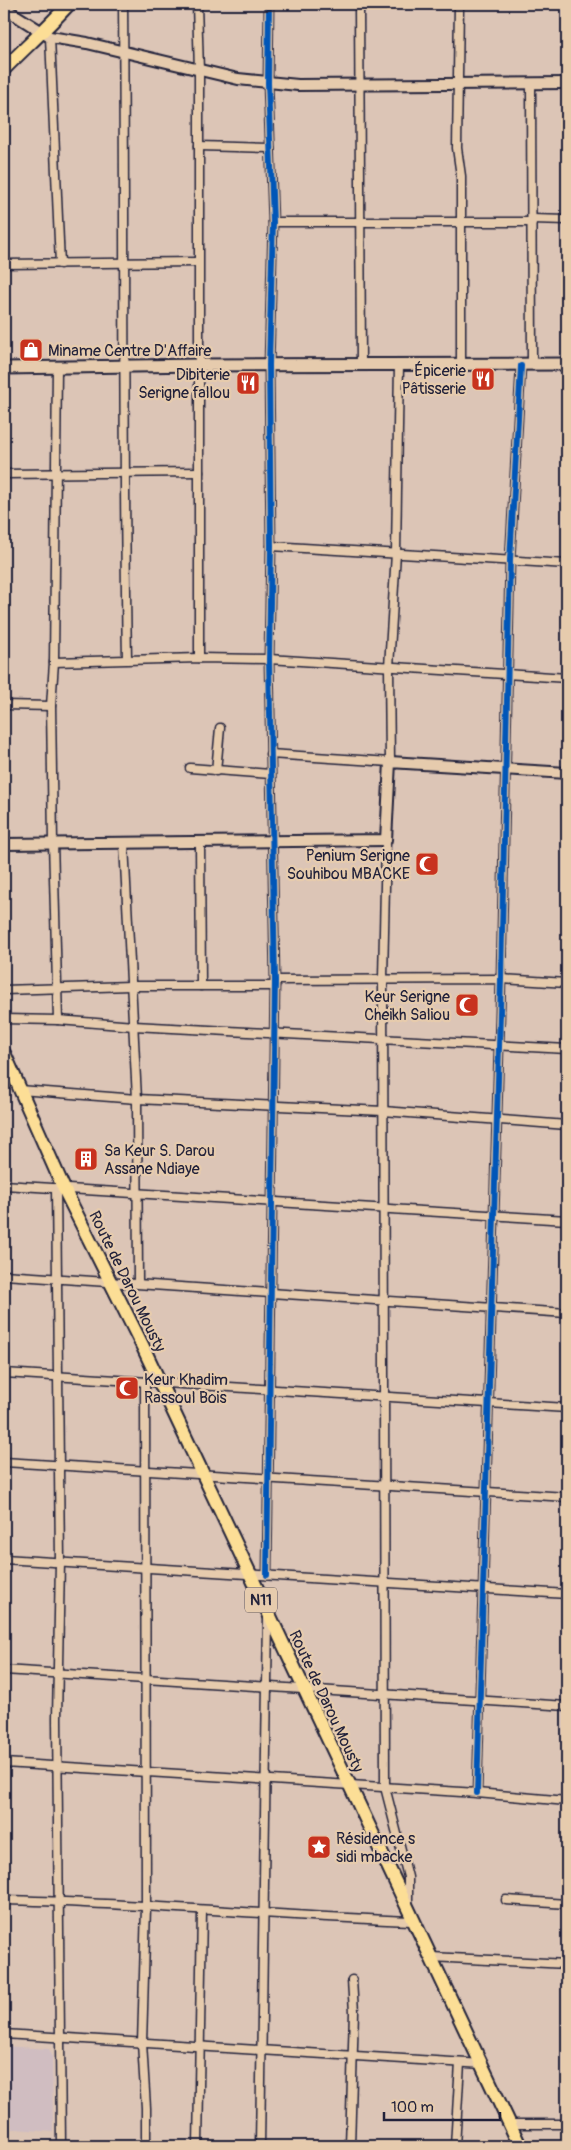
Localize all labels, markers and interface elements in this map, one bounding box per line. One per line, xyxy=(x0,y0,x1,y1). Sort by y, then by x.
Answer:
shop icon: Miname Centre D'Affaire xyxy=(18,337,44,363)
place label: Miname Centre D'Affaire xyxy=(48,341,212,361)
place label: Épicerie Pâtisserie xyxy=(402,361,466,399)
place label: Dibiterie Serigne fallou xyxy=(138,365,230,403)
restaurant icon: Épicerie Pâtisserie xyxy=(470,366,496,392)
restaurant icon: Dibiterie Serigne fallou xyxy=(235,370,261,396)
place label: Penium Serigne Souhibou MBACKE xyxy=(287,846,410,884)
mosque icon: Penium Serigne Souhibou MBACKE xyxy=(414,851,440,877)
place label: Keur Serigne Cheikh Saliou xyxy=(364,987,450,1025)
mosque icon: Keur Serigne Cheikh Saliou xyxy=(454,992,480,1018)
place label: Sa Keur S. Darou Assane Ndiaye xyxy=(104,1141,215,1179)
building icon: Sa Keur S. Darou Assane Ndiaye xyxy=(73,1146,99,1172)
street label: Route de Darou Mousty xyxy=(84,1208,170,1355)
place label: Keur Khadim Rassoul Bois xyxy=(144,1370,228,1408)
mosque icon: Keur Khadim Rassoul Bois xyxy=(114,1375,140,1401)
road number: N11 xyxy=(245,1588,277,1612)
street label: Route de Darou Mousty xyxy=(284,1627,368,1776)
place label: Résidence s sidi mbacke xyxy=(336,1829,415,1867)
place icon: Résidence s sidi mbacke xyxy=(306,1834,332,1860)
scale bar xyxy=(384,2090,500,2122)
text: 100 m xyxy=(391,2098,434,2117)

